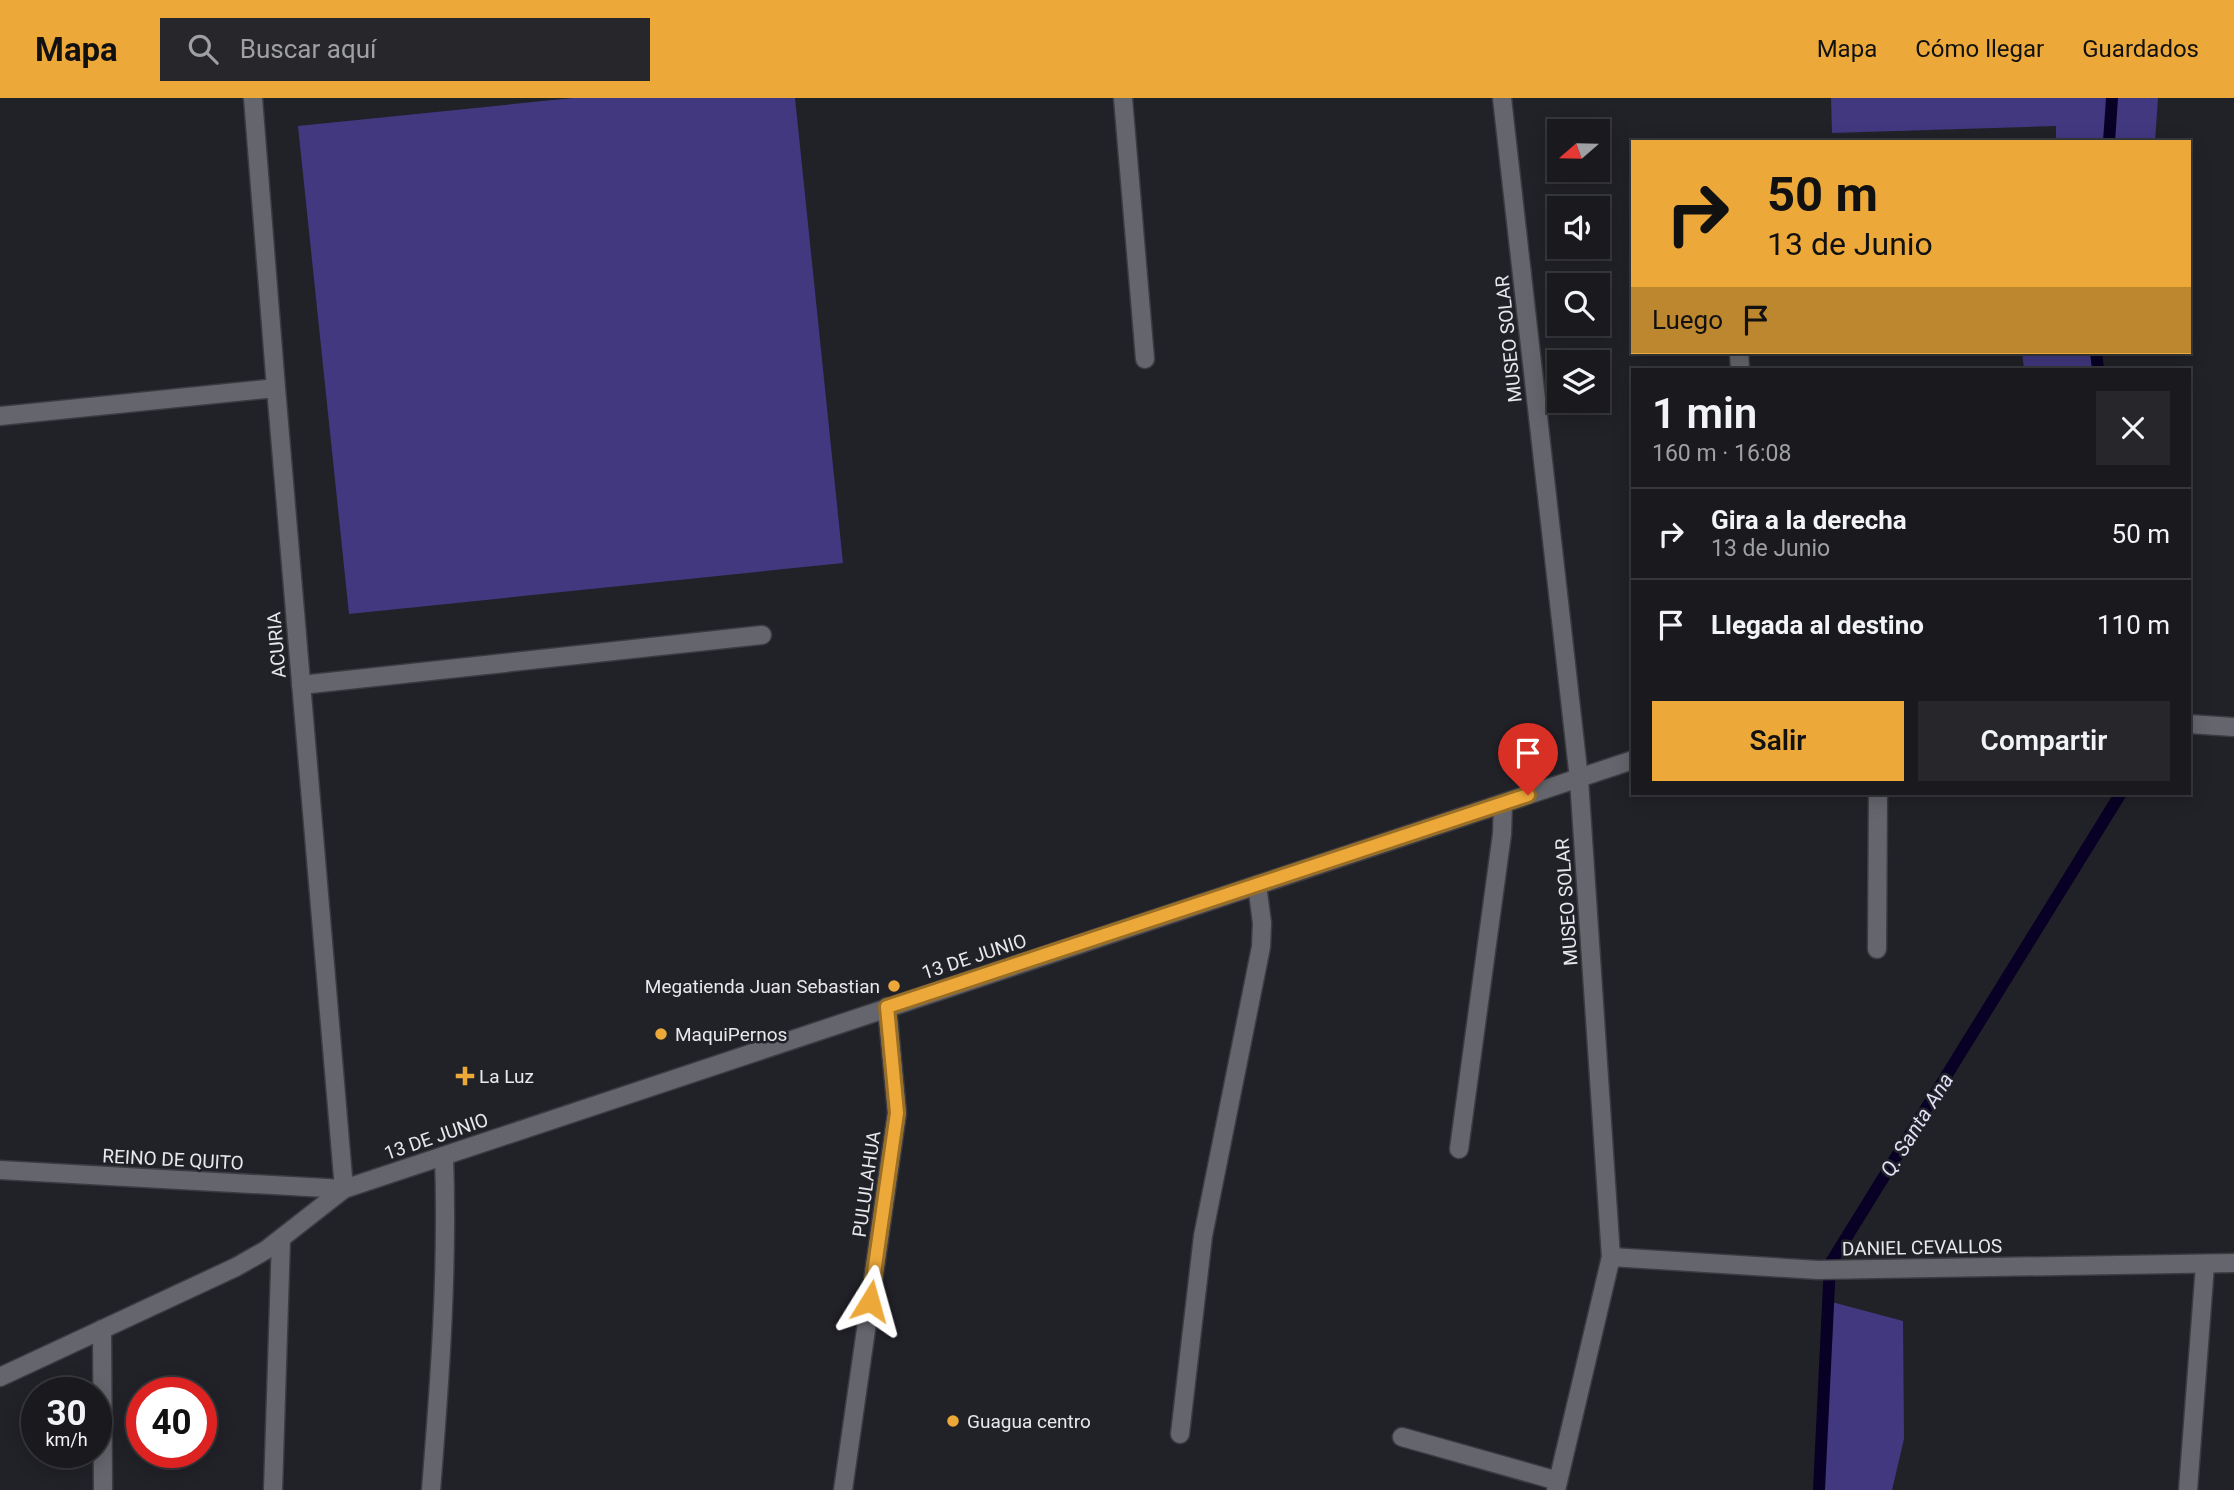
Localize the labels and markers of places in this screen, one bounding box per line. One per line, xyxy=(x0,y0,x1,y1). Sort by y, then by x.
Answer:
pin xyxy=(1498,723,1558,795)
place label: Megatienda Juan Sebastian xyxy=(645,975,880,998)
marker: Megatienda Juan Sebastian xyxy=(886,978,902,994)
place label: MaquiPernos xyxy=(675,1023,787,1046)
marker: MaquiPernos xyxy=(653,1026,669,1042)
place label: La Luz xyxy=(479,1065,534,1088)
marker: La Luz xyxy=(457,1068,473,1084)
place label: Guagua centro xyxy=(967,1410,1091,1433)
marker: Guagua centro xyxy=(945,1413,961,1429)

